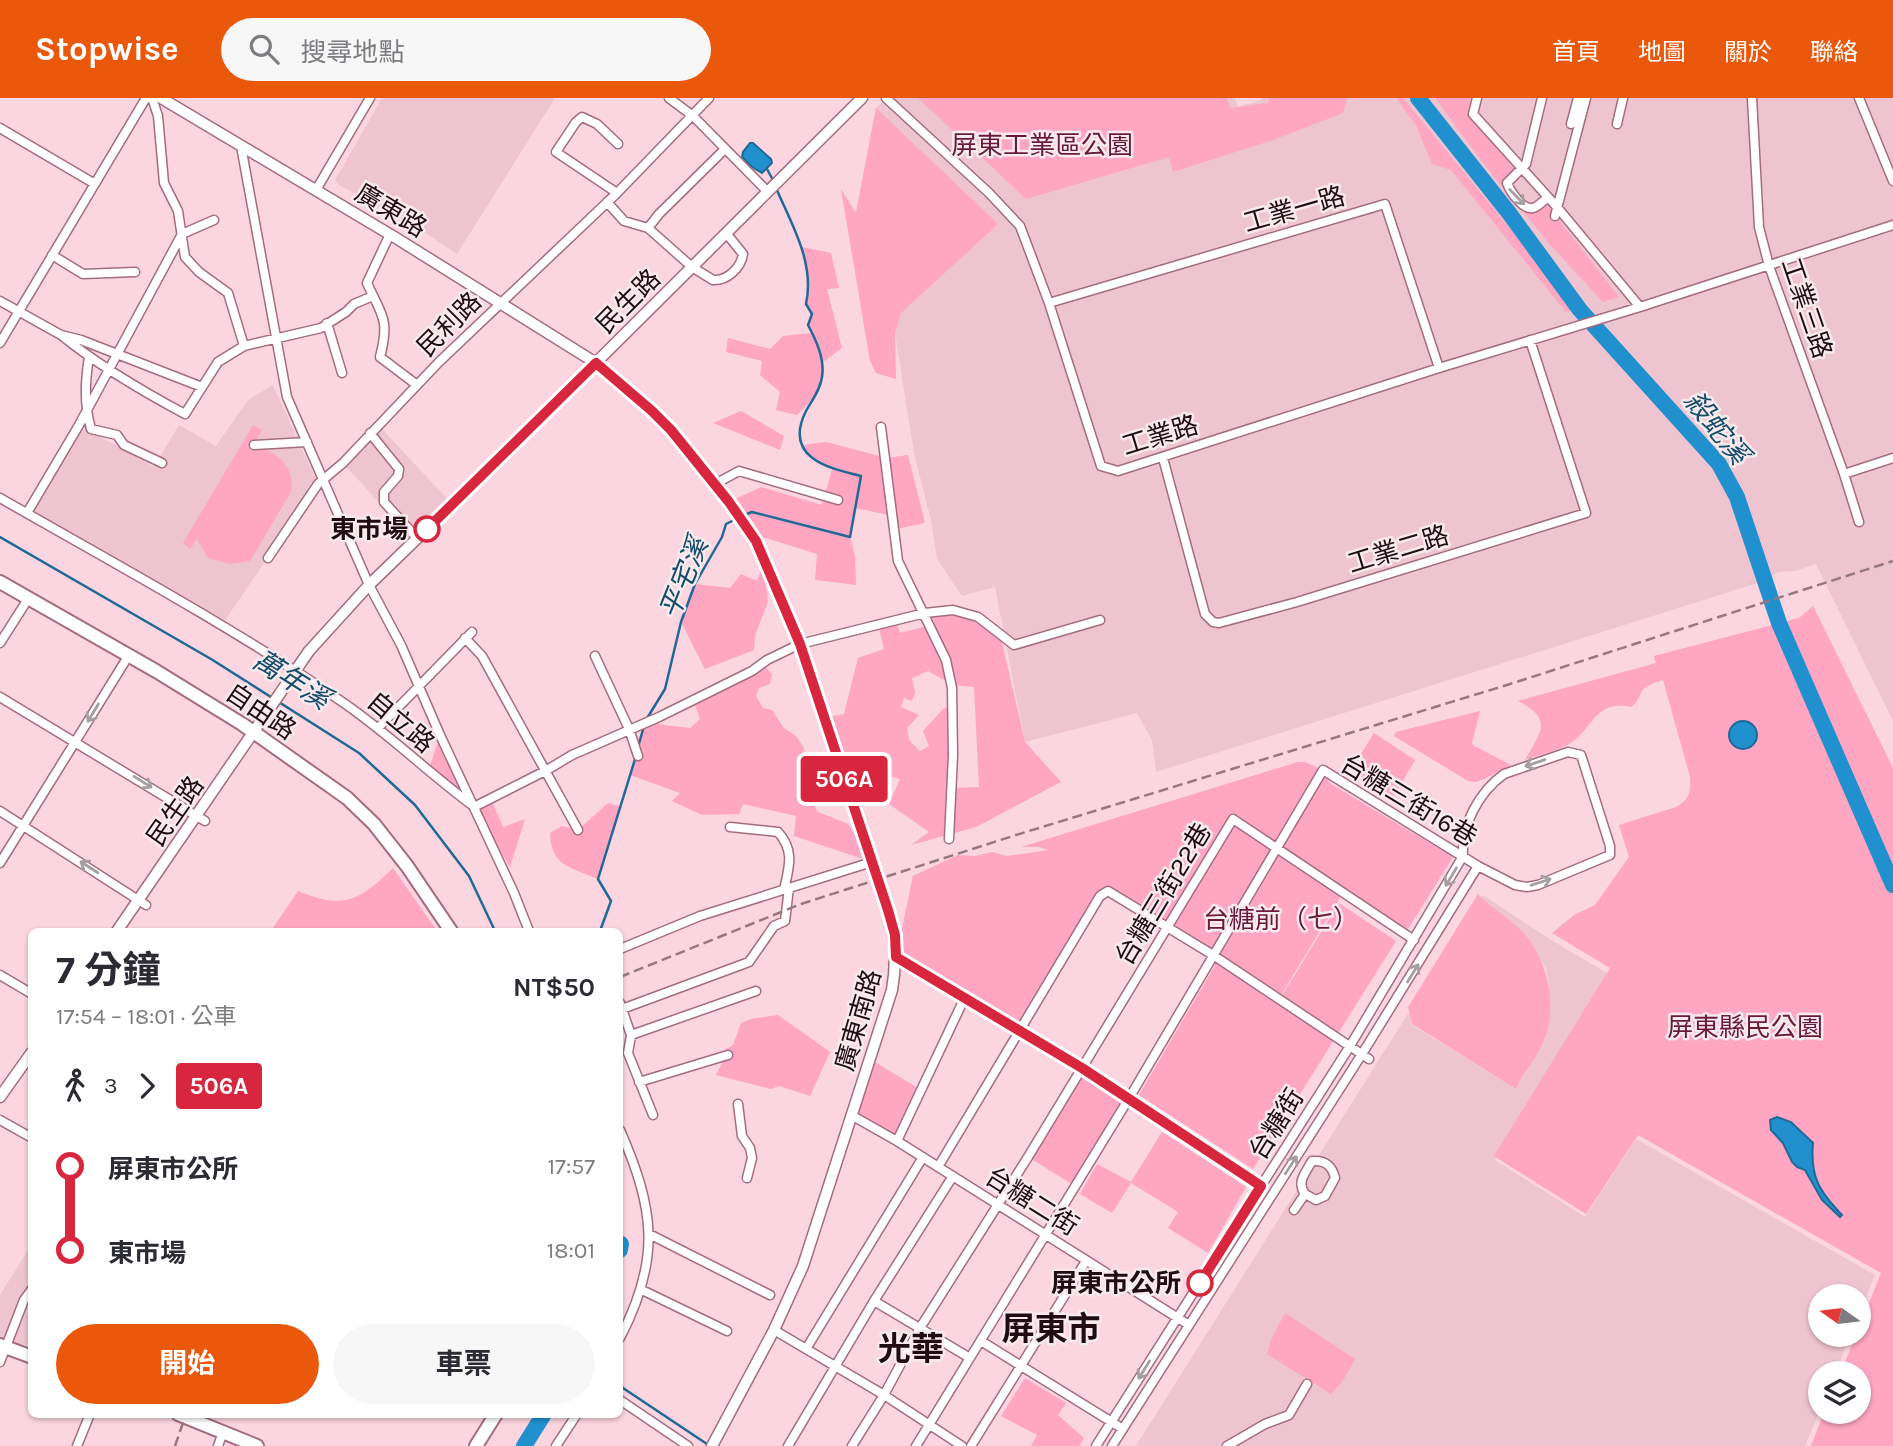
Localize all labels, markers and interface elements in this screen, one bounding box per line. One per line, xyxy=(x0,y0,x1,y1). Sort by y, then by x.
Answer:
search box xyxy=(221,18,711,81)
text: Stopwise xyxy=(35,30,179,68)
icon: search xyxy=(245,30,283,68)
text: 搜尋地點 xyxy=(301,37,405,68)
text: 首頁 xyxy=(1552,38,1600,66)
text: 地圖 xyxy=(1638,38,1686,66)
text: 關於 xyxy=(1724,38,1772,66)
text: 聯絡 xyxy=(1810,38,1858,66)
park label: 屏東工業區公園 xyxy=(951,130,1133,161)
street label: 廣東路 xyxy=(349,177,432,244)
street label: 工業一路 xyxy=(1240,180,1348,239)
one-way arrow xyxy=(1508,188,1525,205)
street label: 工業三路 xyxy=(1775,254,1838,362)
street label: 民生路 xyxy=(590,263,667,340)
street label: 民利路 xyxy=(411,286,488,363)
water label: 殺蛇溪 xyxy=(1677,384,1758,473)
street label: 工業路 xyxy=(1118,409,1202,462)
place label: 東市場 xyxy=(330,514,408,545)
marker: 東市場 xyxy=(414,516,440,542)
street label: 工業二路 xyxy=(1344,519,1452,580)
water label: 平宅溪 xyxy=(652,529,716,623)
water label: 萬年溪 xyxy=(247,643,339,718)
street label: 自由路 xyxy=(220,677,302,746)
street label: 自立路 xyxy=(361,685,441,759)
one-way arrow xyxy=(86,703,100,723)
street label: 台糖三街16巷 xyxy=(1335,748,1483,853)
line badge: 506A xyxy=(795,756,893,802)
one-way arrow xyxy=(1524,757,1546,770)
text: 506A xyxy=(815,765,873,793)
street label: 民生路 xyxy=(140,770,210,852)
one-way arrow xyxy=(132,776,152,790)
street label: 台糖三街22巷 xyxy=(1109,818,1218,971)
one-way arrow xyxy=(80,860,99,875)
one-way arrow xyxy=(1443,866,1457,886)
one-way arrow xyxy=(1529,875,1551,888)
park label: 台糖前（七） xyxy=(1203,904,1359,935)
text: 7 分鐘 xyxy=(56,948,161,993)
one-way arrow xyxy=(1407,963,1421,983)
street label: 廣東南路 xyxy=(829,966,888,1074)
text: NT$50 xyxy=(513,972,595,1003)
text: 17:54 – 18:01 · 公車 xyxy=(56,1003,237,1030)
park label: 屏東縣民公園 xyxy=(1667,1012,1823,1043)
icon: walk xyxy=(56,1067,94,1105)
icon: forward xyxy=(128,1067,166,1105)
text: 3 xyxy=(104,1072,118,1099)
text: 506A xyxy=(190,1072,248,1100)
street label: 台糖街 xyxy=(1243,1083,1310,1166)
text: 17:57 xyxy=(548,1153,595,1180)
text: 屏東市公所 xyxy=(108,1154,238,1185)
one-way arrow xyxy=(1285,1155,1299,1175)
street label: 台糖二街 xyxy=(979,1161,1084,1242)
text: 18:01 xyxy=(547,1237,595,1264)
text: 東市場 xyxy=(108,1238,186,1269)
place label: 屏東市公所 xyxy=(1051,1268,1181,1299)
marker: 屏東市公所 xyxy=(1187,1270,1213,1296)
north arrow xyxy=(1808,1284,1871,1348)
map controls xyxy=(1808,1284,1871,1424)
district label: 屏東市 xyxy=(1002,1310,1101,1348)
button: 開始 xyxy=(56,1324,319,1404)
button: 車票 xyxy=(333,1324,595,1404)
district label: 光華 xyxy=(878,1330,944,1368)
one-way arrow xyxy=(1137,1359,1151,1379)
button: layers xyxy=(1808,1361,1871,1424)

